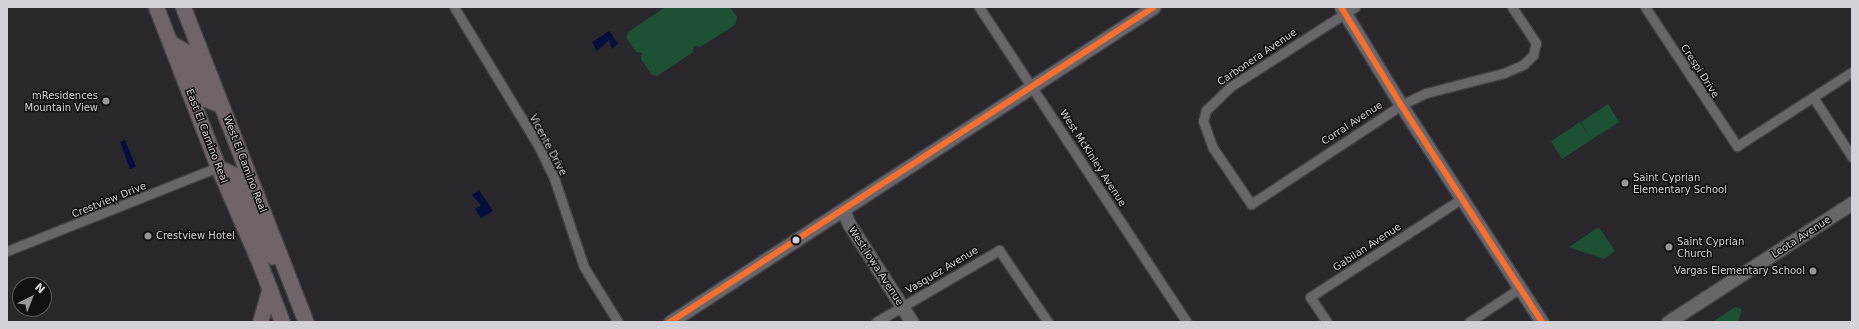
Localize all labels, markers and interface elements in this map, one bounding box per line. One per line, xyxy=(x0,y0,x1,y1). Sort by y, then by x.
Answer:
street label: Carbonera Avenue xyxy=(1215,26,1299,88)
street label: Crespi Drive xyxy=(1678,42,1722,100)
street label: East El Camino Real xyxy=(184,87,230,185)
place label: mResidences Mountain View xyxy=(25,89,98,112)
marker: mResidences Mountain View xyxy=(101,96,111,106)
street label: Corral Avenue xyxy=(1319,99,1385,147)
street label: West McKinley Avenue xyxy=(1057,107,1129,209)
street label: Vicente Drive xyxy=(527,112,569,178)
street label: West El Camino Real xyxy=(221,114,269,214)
place label: Saint Cyprian Elementary School xyxy=(1633,171,1727,194)
marker: Saint Cyprian Elementary School xyxy=(1620,178,1630,188)
street label: Crestview Drive xyxy=(70,180,148,220)
street label: Leota Avenue xyxy=(1769,213,1833,261)
street label: Gabilan Avenue xyxy=(1331,221,1403,273)
street label: West Iowa Avenue xyxy=(846,224,906,308)
place label: Crestview Hotel xyxy=(156,230,235,242)
marker: Crestview Hotel xyxy=(143,231,153,241)
unlabelled marker xyxy=(791,235,801,245)
place label: Saint Cyprian Church xyxy=(1677,235,1744,258)
marker: Saint Cyprian Church xyxy=(1664,242,1674,252)
street label: Vasquez Avenue xyxy=(904,244,980,296)
place label: Vargas Elementary School xyxy=(1674,265,1805,277)
marker: Vargas Elementary School xyxy=(1808,266,1818,276)
north arrow xyxy=(12,277,52,317)
text: N xyxy=(32,281,47,296)

